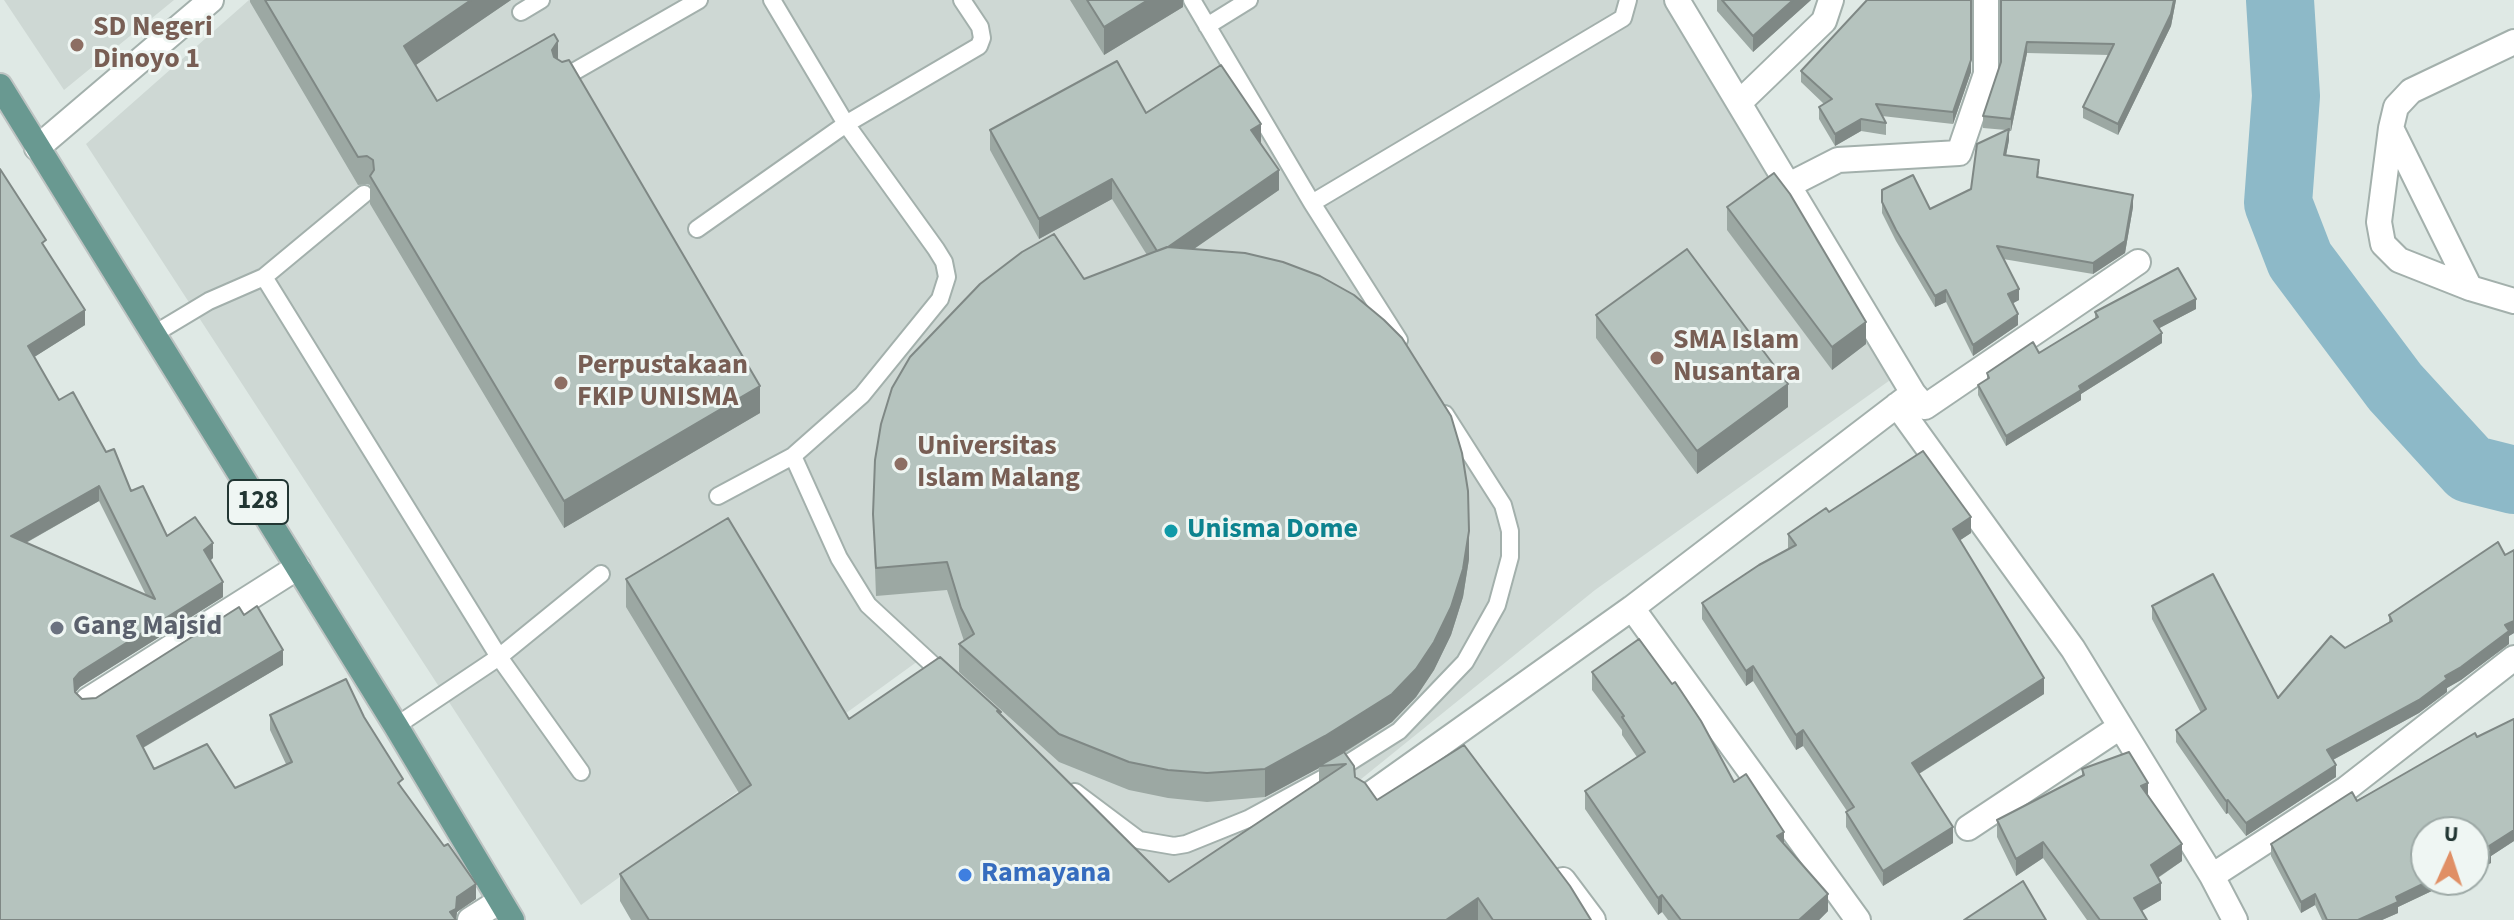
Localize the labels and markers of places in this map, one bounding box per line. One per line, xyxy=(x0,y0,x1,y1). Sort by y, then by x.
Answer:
place label: SD Negeri Dinoyo 1 xyxy=(93,12,213,78)
marker: SD Negeri Dinoyo 1 xyxy=(68,36,86,54)
place label: SMA Islam Nusantara xyxy=(1673,325,1801,391)
marker: SMA Islam Nusantara xyxy=(1648,349,1666,367)
place label: Perpustakaan FKIP UNISMA xyxy=(577,350,748,416)
marker: Perpustakaan FKIP UNISMA xyxy=(552,374,570,392)
place label: Universitas Islam Malang xyxy=(917,431,1080,497)
marker: Universitas Islam Malang xyxy=(892,455,910,473)
place label: Unisma Dome xyxy=(1187,514,1358,548)
marker: Unisma Dome xyxy=(1162,522,1180,540)
place label: Gang Majsid xyxy=(73,611,222,645)
marker: Gang Majsid xyxy=(48,619,66,637)
place label: Ramayana xyxy=(981,858,1111,892)
marker: Ramayana xyxy=(956,866,974,884)

